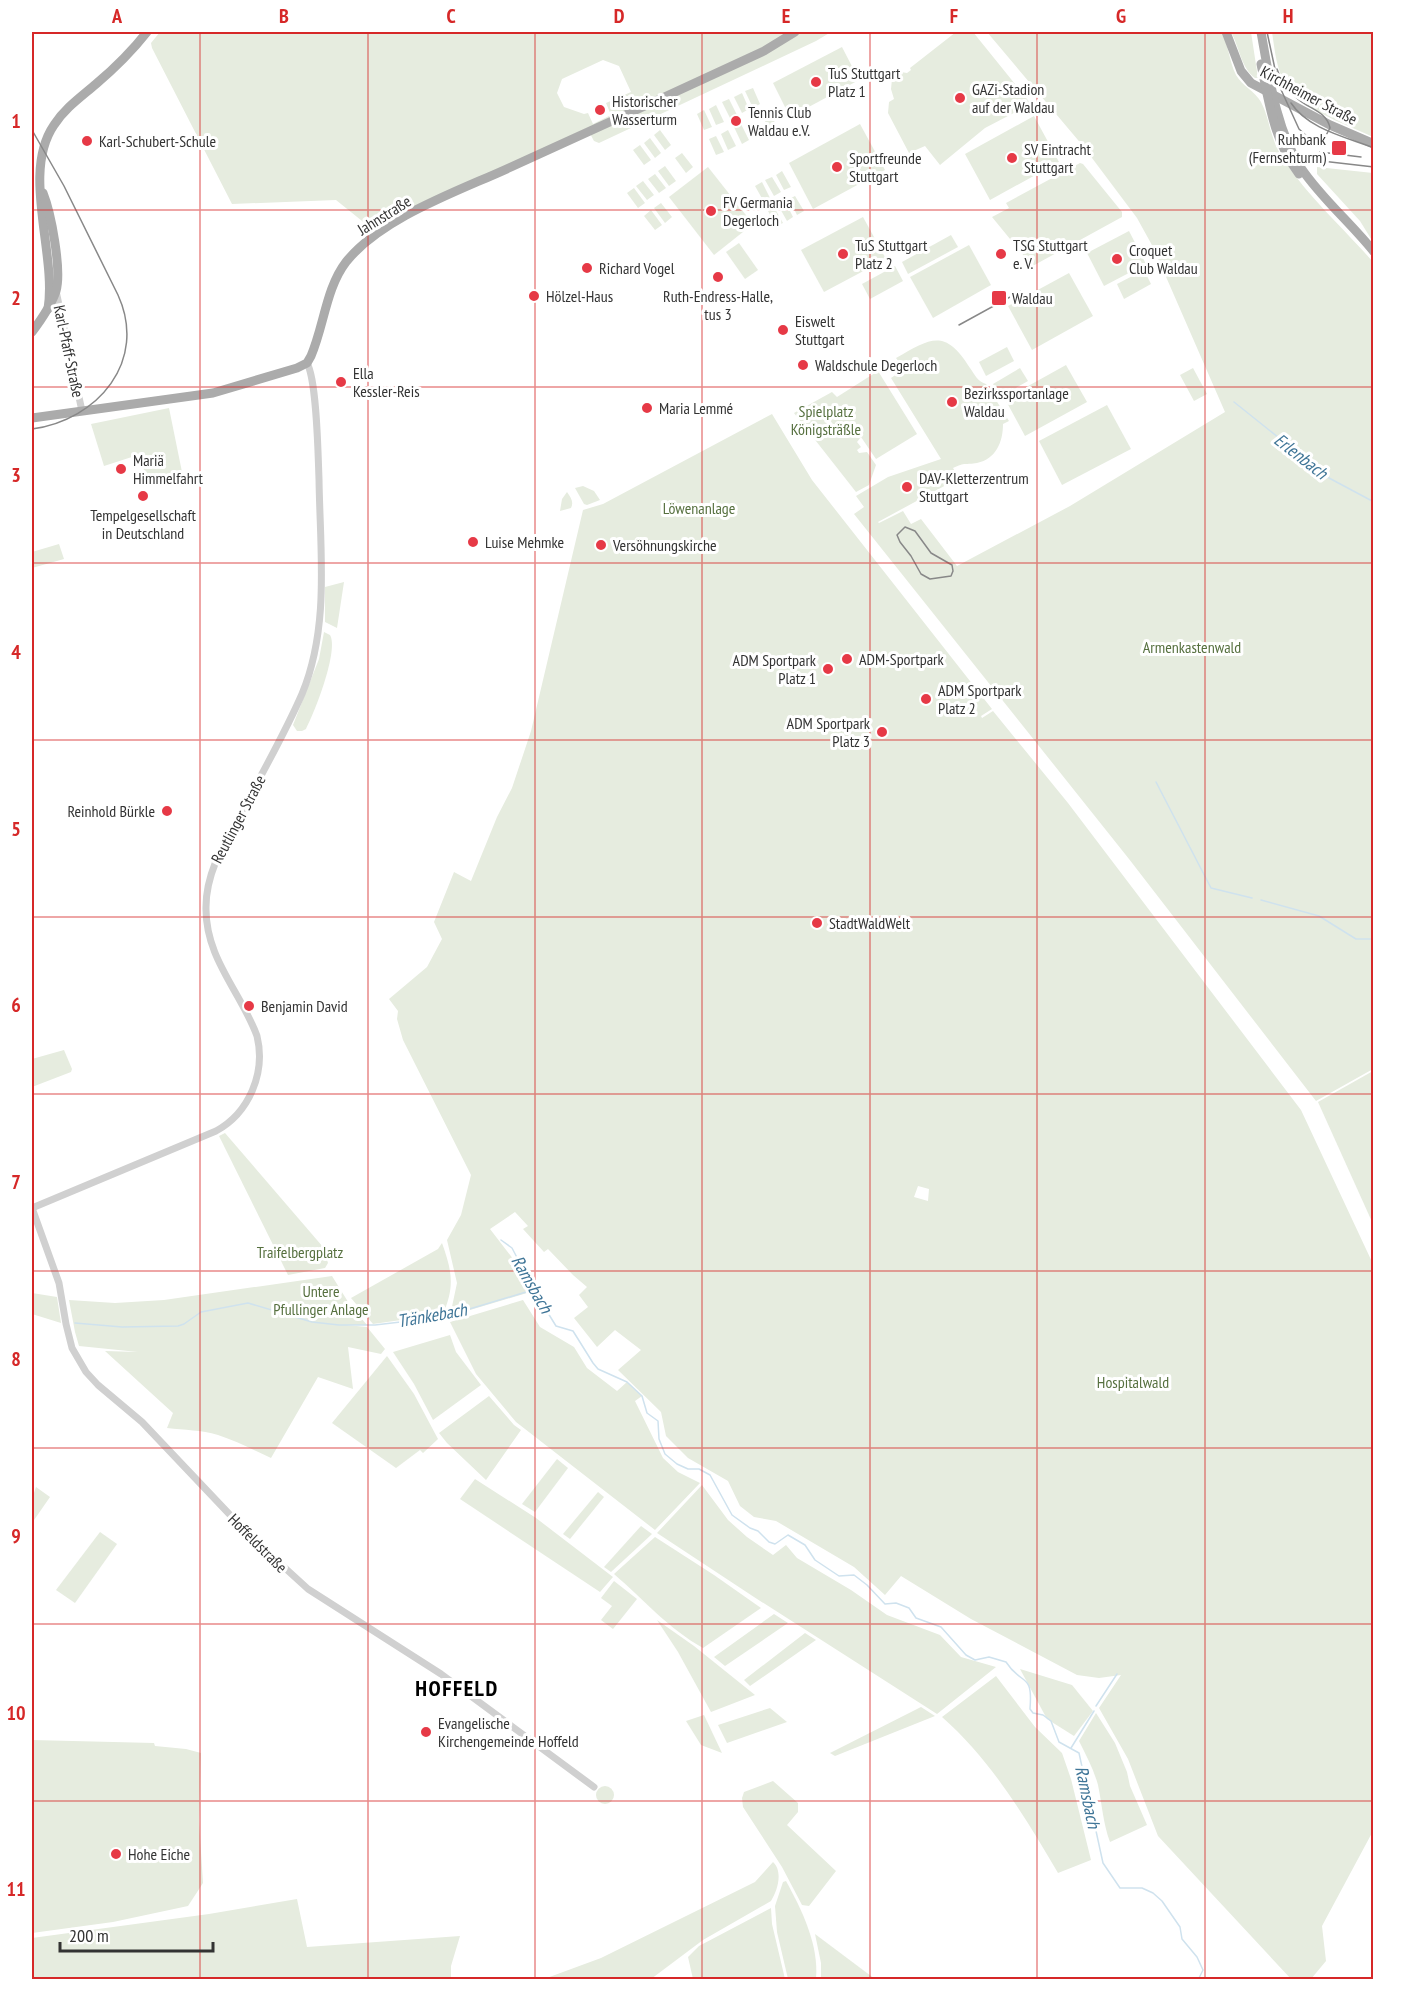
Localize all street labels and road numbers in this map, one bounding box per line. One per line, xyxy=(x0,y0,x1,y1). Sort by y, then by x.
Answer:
street label: Kirchheimer Straße xyxy=(1257,61,1361,129)
street label: Jahnstraße xyxy=(353,191,414,240)
street label: Karl-Pfaff-Straße xyxy=(49,303,89,399)
street label: Reutlinger Straße xyxy=(206,771,270,867)
street label: Hoffeldstraße xyxy=(224,1509,292,1577)

